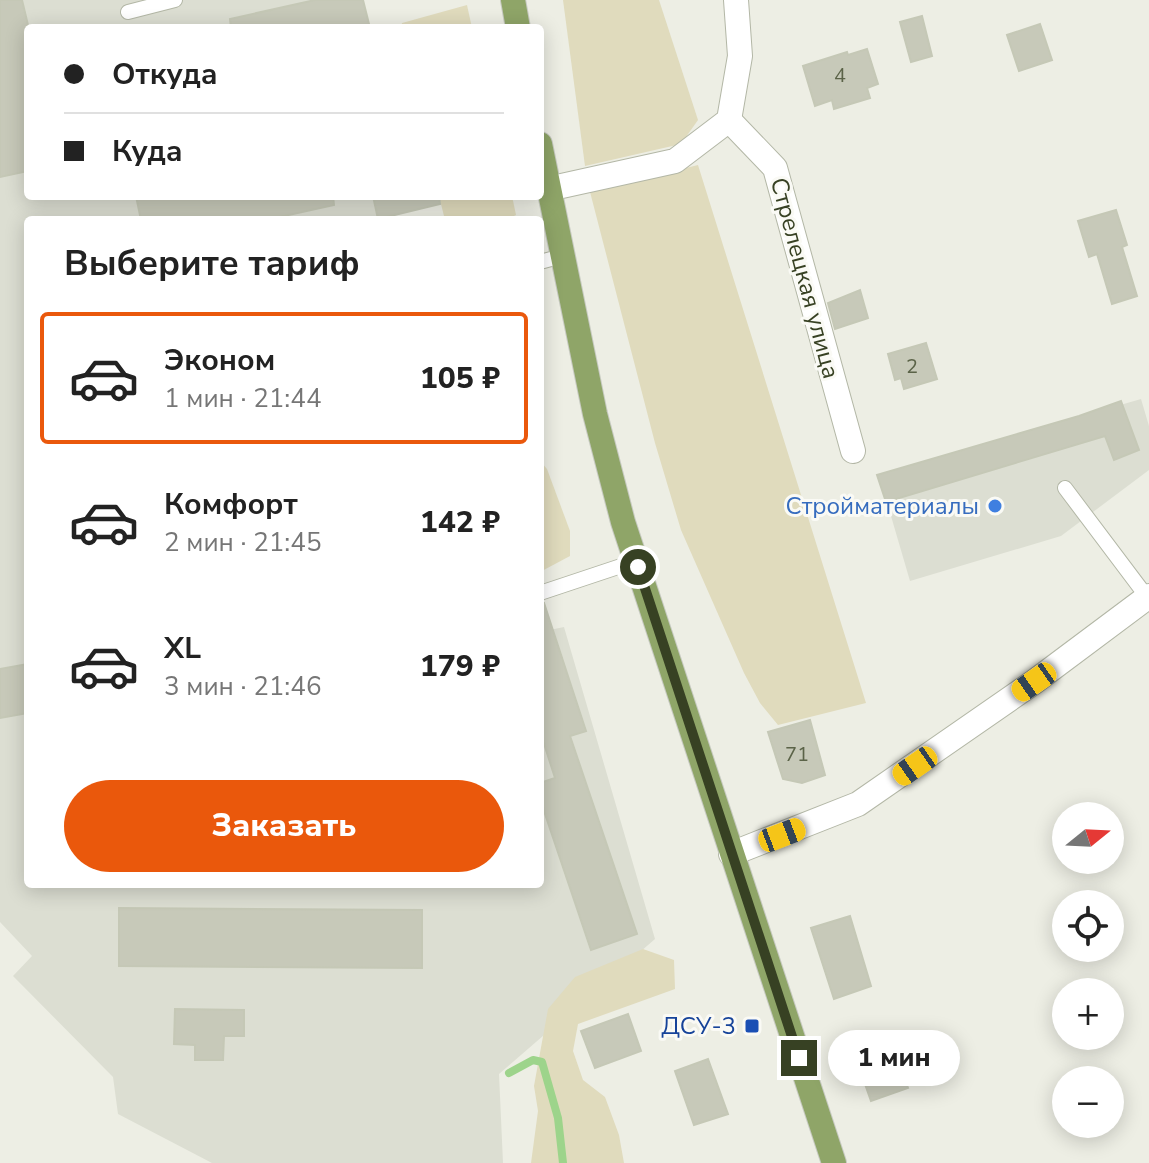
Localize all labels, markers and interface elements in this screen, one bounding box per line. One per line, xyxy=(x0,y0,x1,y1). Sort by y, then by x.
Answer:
text: Откуда xyxy=(112,54,218,95)
house number: 4 xyxy=(834,62,846,89)
text: Куда xyxy=(112,131,183,172)
street label: Стрелецкая улица xyxy=(763,174,847,382)
text: Выберите тариф xyxy=(64,239,360,288)
text: Эконом xyxy=(164,340,275,381)
icon: car xyxy=(68,342,140,414)
house number: 2 xyxy=(906,353,918,380)
text: 105 ₽ xyxy=(420,358,500,399)
text: 1 мин · 21:44 xyxy=(164,381,321,416)
text: Комфорт xyxy=(164,484,298,525)
icon: car xyxy=(68,486,140,558)
place label: Стройматериалы xyxy=(786,490,979,522)
marker: Стройматериалы xyxy=(986,497,1004,515)
text: 142 ₽ xyxy=(420,502,500,543)
text: 2 мин · 21:45 xyxy=(164,525,321,560)
route start xyxy=(620,549,656,585)
text: XL xyxy=(164,628,201,669)
icon: car xyxy=(68,630,140,702)
text: 179 ₽ xyxy=(420,646,500,687)
car xyxy=(1007,658,1061,706)
text: 3 мин · 21:46 xyxy=(164,669,321,704)
house number: 71 xyxy=(785,741,809,768)
car xyxy=(888,742,942,790)
button: Заказать xyxy=(64,780,504,872)
north arrow xyxy=(1052,802,1124,874)
map controls xyxy=(1052,802,1124,1138)
car xyxy=(755,815,809,855)
button: locate xyxy=(1052,890,1124,962)
button: + xyxy=(1052,978,1124,1050)
place label: ДСУ-3 xyxy=(661,1010,736,1042)
marker: ДСУ-3 xyxy=(743,1017,761,1035)
callout: 1 мин xyxy=(827,1030,959,1086)
route end xyxy=(781,1040,817,1076)
text: 1 мин xyxy=(857,1040,931,1075)
button: − xyxy=(1052,1066,1124,1138)

